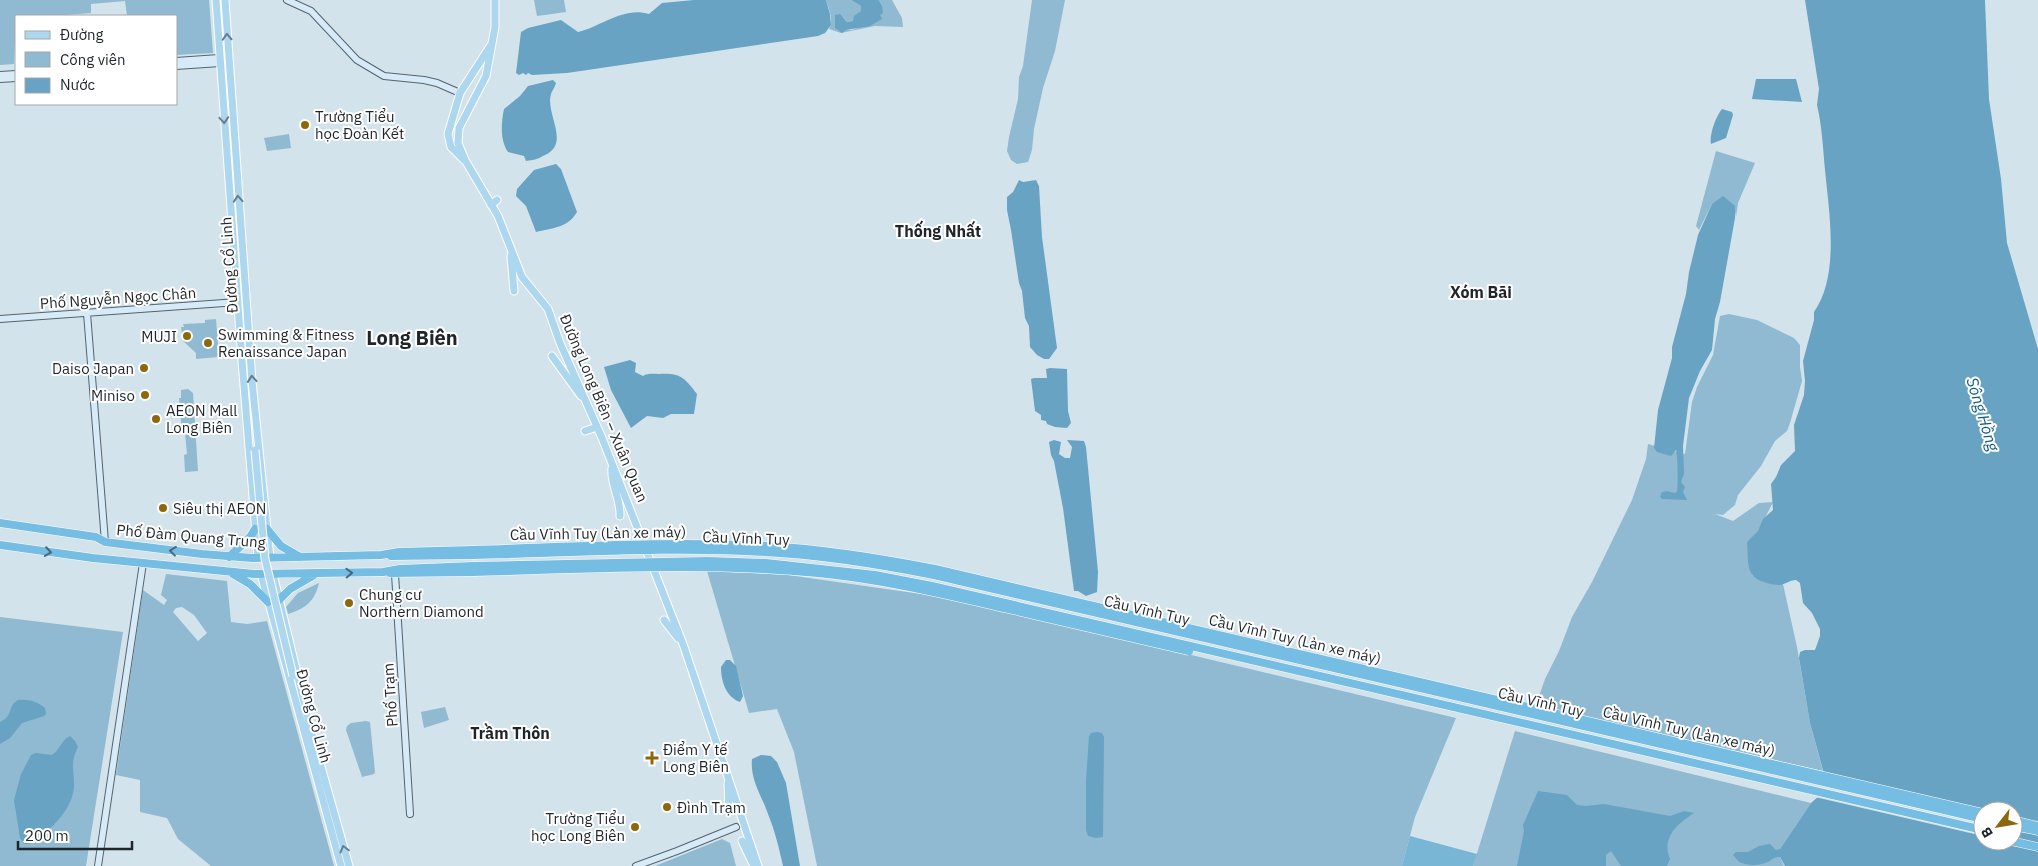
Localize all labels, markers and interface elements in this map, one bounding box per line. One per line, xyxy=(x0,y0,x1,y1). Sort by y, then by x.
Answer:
legend xyxy=(15,15,178,105)
text: Đường xyxy=(60,25,104,44)
one-way arrow xyxy=(221,33,232,41)
text: Công viên xyxy=(60,50,126,69)
text: Nước xyxy=(60,75,96,94)
place label: Trường Tiểu học Đoàn Kết xyxy=(315,107,404,143)
one-way arrow xyxy=(219,116,230,124)
marker: Trường Tiểu học Đoàn Kết xyxy=(299,119,311,131)
one-way arrow xyxy=(233,195,244,203)
street label: Đường Cổ Linh xyxy=(216,216,242,314)
district label: Thống Nhất xyxy=(895,220,981,241)
district label: Xóm Bãi xyxy=(1450,282,1512,302)
street label: Phố Nguyễn Ngọc Chân xyxy=(39,283,197,313)
street label: Đường Long Biên – Xuân Quan xyxy=(556,311,652,505)
district label: Long Biên xyxy=(366,324,458,351)
place label: Swimming & Fitness Renaissance Japan xyxy=(218,325,355,361)
place label: MUJI xyxy=(141,327,177,346)
marker: MUJI xyxy=(181,330,193,342)
marker: Swimming & Fitness Renaissance Japan xyxy=(202,337,214,349)
place label: Daiso Japan xyxy=(52,359,134,378)
marker: Daiso Japan xyxy=(138,362,150,374)
one-way arrow xyxy=(247,374,258,382)
water label: Sông Hồng xyxy=(1962,375,2004,454)
place label: Miniso xyxy=(91,386,135,405)
marker: Miniso xyxy=(139,389,151,401)
place label: AEON Mall Long Biên xyxy=(166,401,237,437)
marker: AEON Mall Long Biên xyxy=(150,413,162,425)
place label: Siêu thị AEON xyxy=(173,499,266,518)
marker: Siêu thị AEON xyxy=(157,502,169,514)
street label: Phố Đàm Quang Trung xyxy=(116,520,267,552)
street label: Cầu Vĩnh Tuy (Làn xe máy) xyxy=(510,522,686,544)
street label: Cầu Vĩnh Tuy xyxy=(702,527,790,549)
one-way arrow xyxy=(45,546,53,557)
one-way arrow xyxy=(169,546,177,557)
one-way arrow xyxy=(346,568,354,578)
place label: Chung cư Northern Diamond xyxy=(359,585,484,621)
street label: Cầu Vĩnh Tuy xyxy=(1102,591,1192,629)
marker: Chung cư Northern Diamond xyxy=(343,597,355,609)
street label: Cầu Vĩnh Tuy (Làn xe máy) xyxy=(1207,610,1383,668)
street label: Phố Trạm xyxy=(378,662,402,728)
street label: Đường Cổ Linh xyxy=(292,667,336,765)
street label: Cầu Vĩnh Tuy xyxy=(1496,683,1586,721)
street label: Cầu Vĩnh Tuy (Làn xe máy) xyxy=(1601,702,1777,760)
district label: Trầm Thôn xyxy=(470,722,550,743)
place label: Điểm Y tế Long Biên xyxy=(663,740,729,776)
marker: Điểm Y tế Long Biên xyxy=(645,751,659,765)
place label: Đình Trạm xyxy=(677,798,746,817)
marker: Đình Trạm xyxy=(661,801,673,813)
north arrow xyxy=(1973,801,2023,851)
place label: Trường Tiểu học Long Biên xyxy=(531,809,625,845)
scale bar xyxy=(18,818,131,850)
marker: Trường Tiểu học Long Biên xyxy=(629,821,641,833)
text: B xyxy=(1977,824,1997,841)
text: 200 m xyxy=(25,826,69,845)
one-way arrow xyxy=(340,845,350,853)

